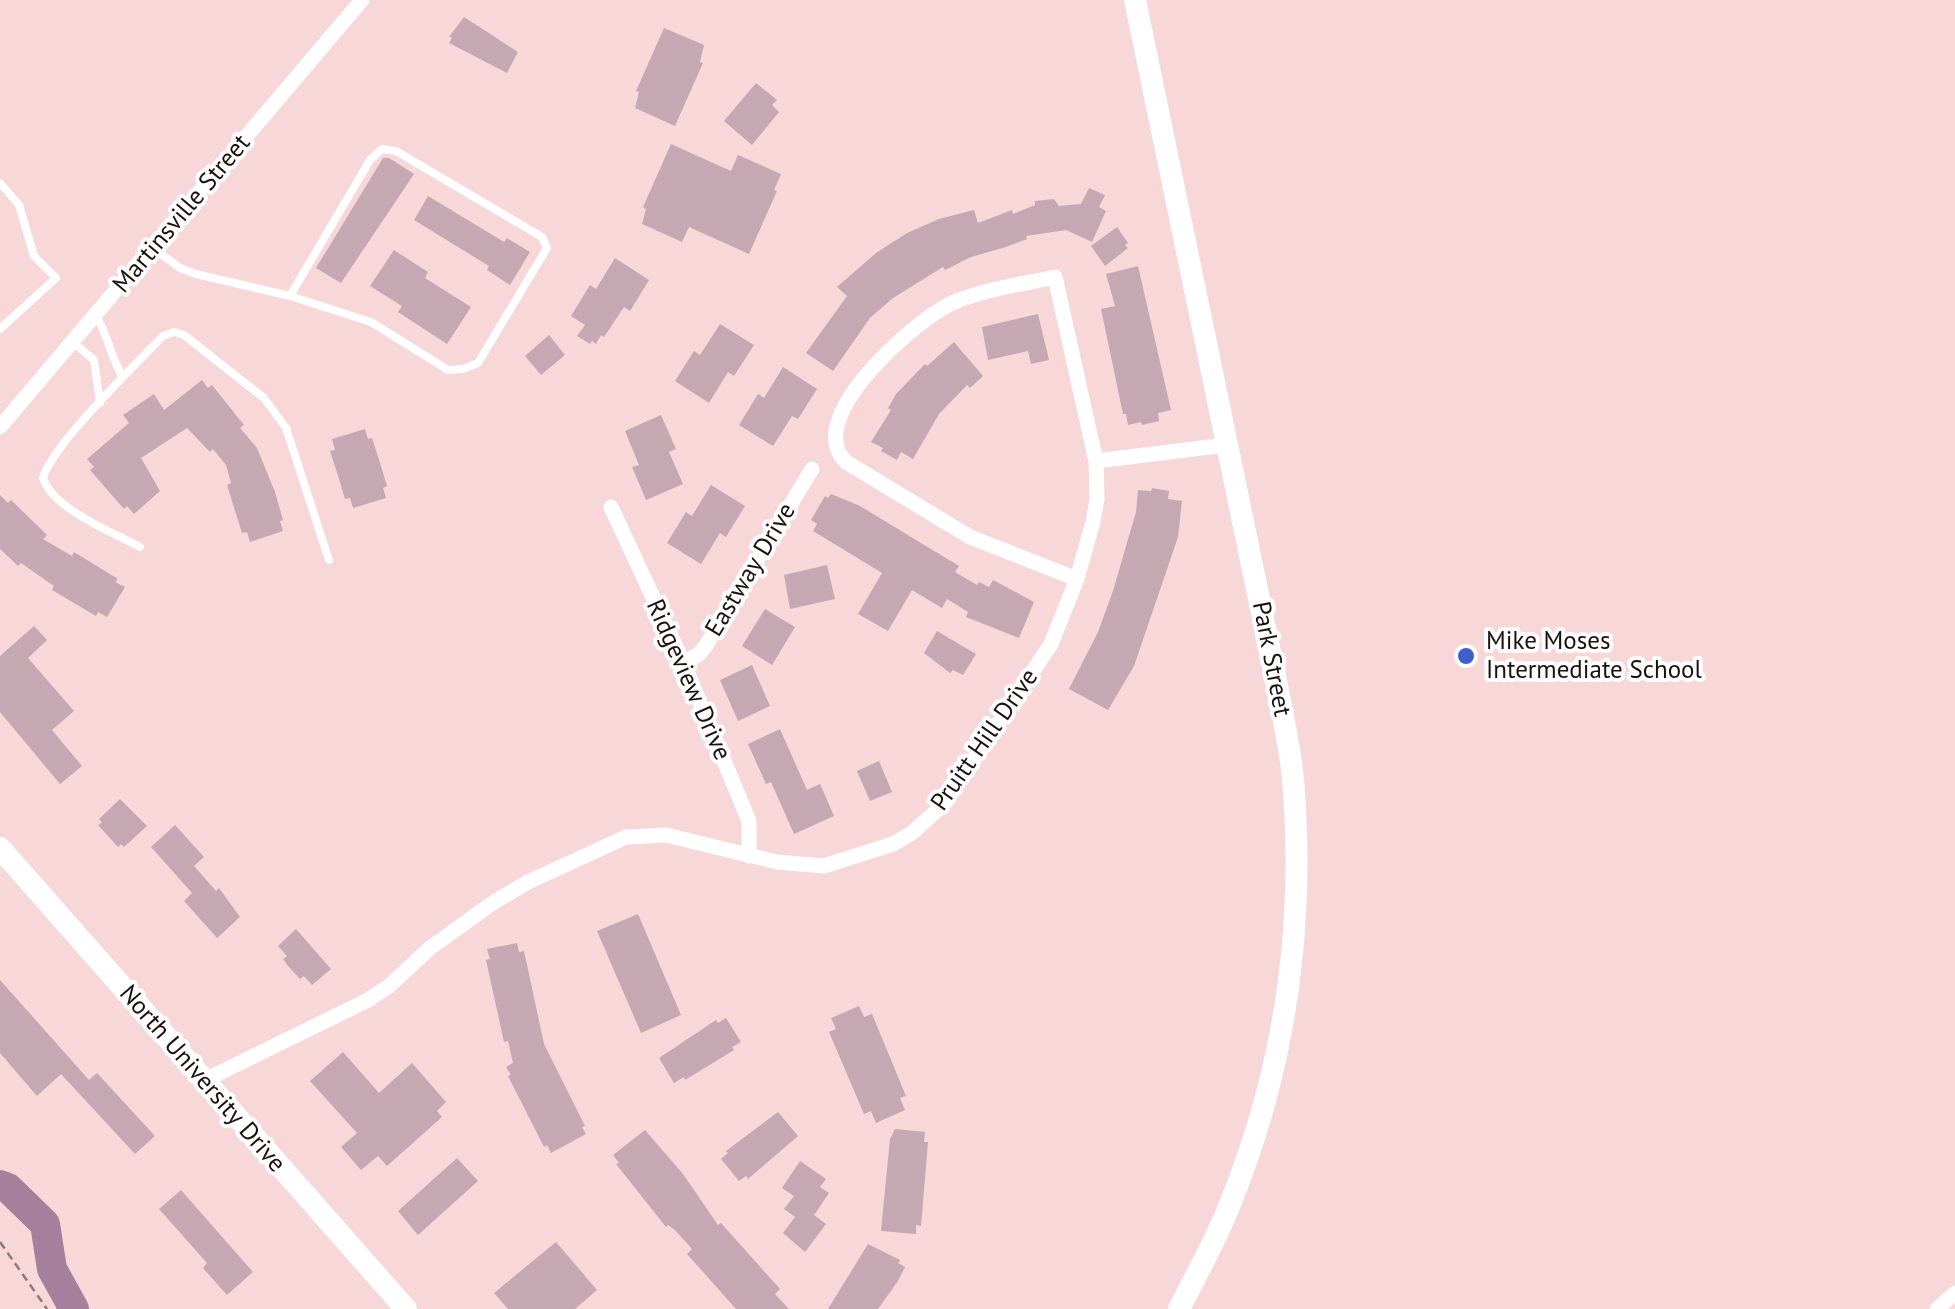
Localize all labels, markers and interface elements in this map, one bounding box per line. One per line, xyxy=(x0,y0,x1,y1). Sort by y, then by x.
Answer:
street label: Martinsville Street xyxy=(107,129,257,299)
street label: Eastway Drive xyxy=(700,498,802,642)
street label: Ridgeview Drive xyxy=(639,595,737,765)
street label: Park Street xyxy=(1245,599,1297,719)
place label: Mike Moses Intermediate School xyxy=(1486,627,1702,686)
marker: Mike Moses Intermediate School xyxy=(1455,645,1477,667)
street label: Pruitt Hill Drive xyxy=(925,663,1045,817)
street label: North University Drive xyxy=(113,979,291,1179)

